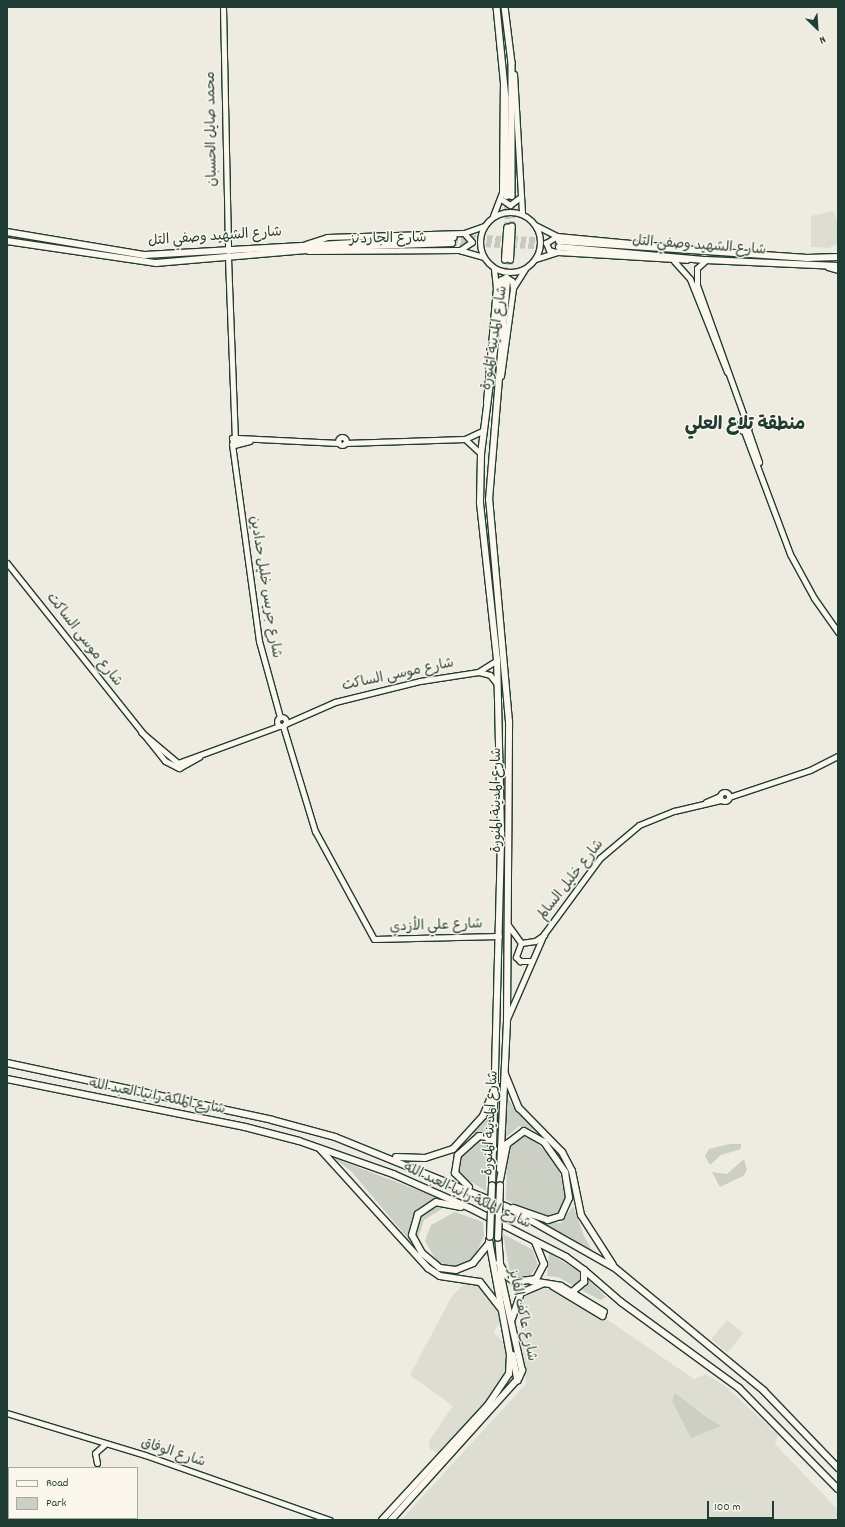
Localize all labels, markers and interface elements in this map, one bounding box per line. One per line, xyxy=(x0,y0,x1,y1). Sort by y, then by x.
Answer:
north arrow xyxy=(797,8,837,48)
text: N xyxy=(816,30,828,47)
street label: محمد صايل الحسبان xyxy=(203,71,221,187)
street label: شارع الشهيد وصفي التل xyxy=(147,224,283,250)
street label: شارع الجاردنز xyxy=(349,230,427,248)
street label: شارع الشهيد وصفي التل xyxy=(631,233,767,259)
street label: شارع المدينة المنورة xyxy=(478,285,512,391)
district label: منطقة تلاع العلي xyxy=(685,415,805,437)
street label: شارع جريس خليل حدادين xyxy=(245,515,285,659)
street label: شارع موسى الساكت xyxy=(42,590,126,690)
street label: شارع موسى الساكت xyxy=(341,655,455,695)
street label: شارع المدينة المنورة xyxy=(489,747,505,853)
street label: شارع خليل السالم xyxy=(534,836,608,924)
street label: شارع علي الأزدي xyxy=(389,916,483,936)
street label: شارع المدينة المنورة xyxy=(480,1070,502,1176)
street label: شارع الملكة رانيا العبد الله xyxy=(87,1076,227,1118)
street label: شارع الملكة رانيا العبد الله xyxy=(401,1159,533,1233)
street label: شارع عاكف الفايز xyxy=(504,1267,540,1363)
street label: شارع الوفاق xyxy=(139,1435,207,1471)
legend xyxy=(8,1467,138,1519)
text: Road xyxy=(46,1475,68,1492)
scale bar xyxy=(709,1493,776,1519)
text: Park xyxy=(46,1495,66,1512)
text: 100 m xyxy=(714,1499,741,1516)

